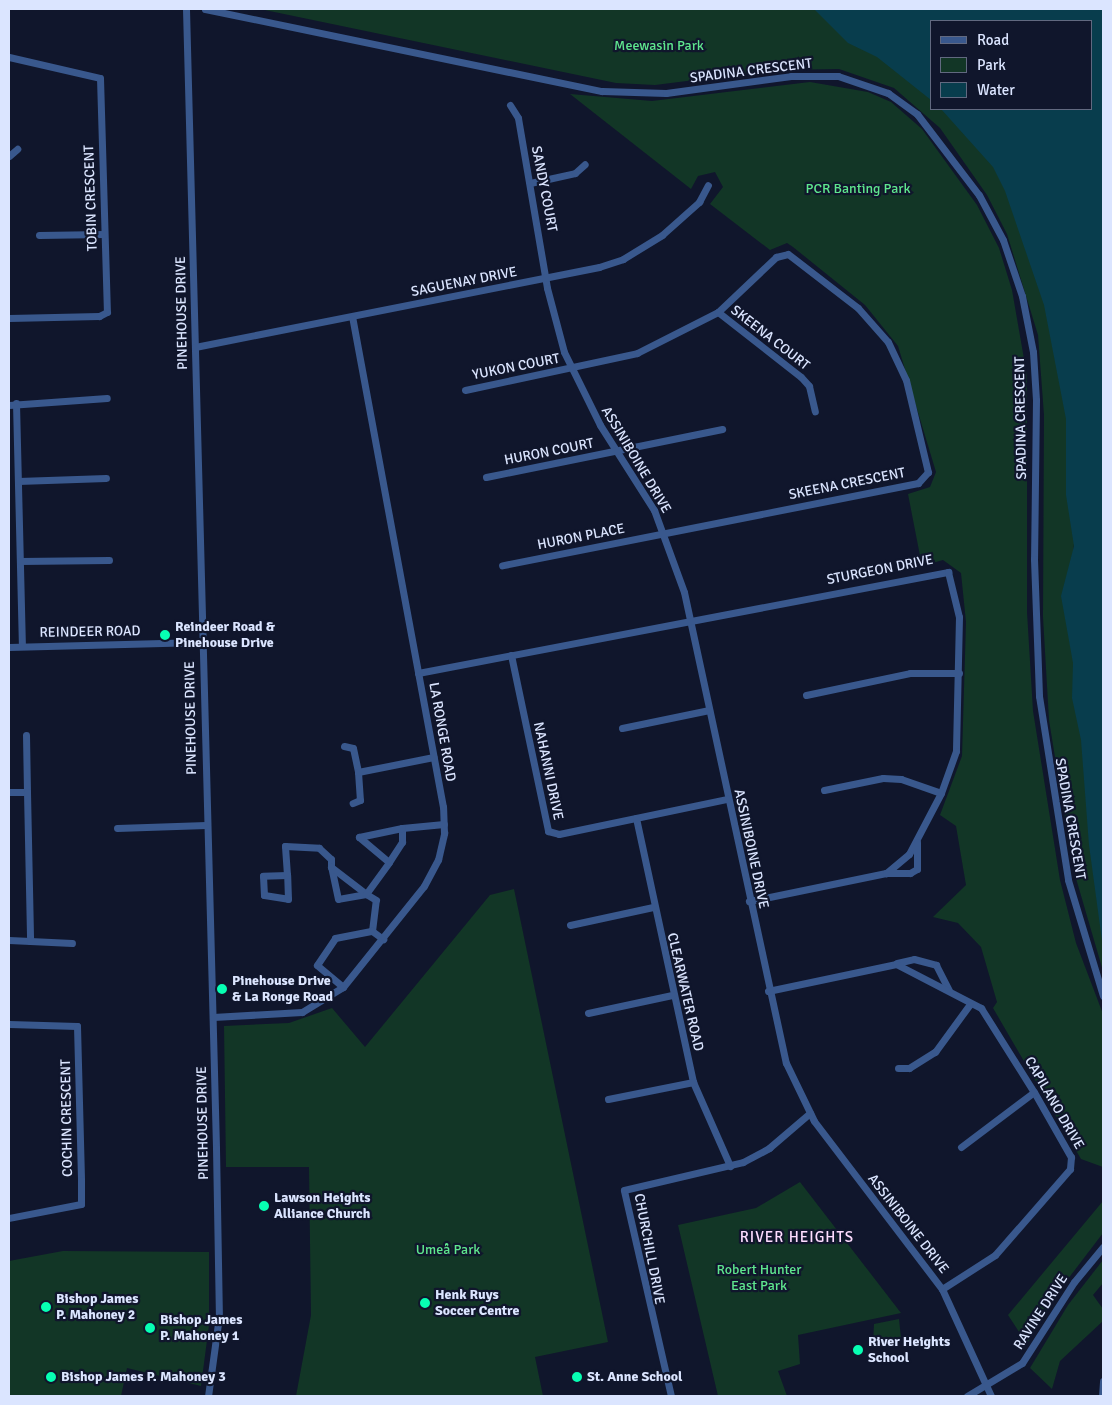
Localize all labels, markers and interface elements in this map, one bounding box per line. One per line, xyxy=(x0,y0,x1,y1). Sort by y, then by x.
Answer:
legend xyxy=(930,20,1092,110)
text: Road xyxy=(977,31,1009,49)
park label: Meewasin Park xyxy=(614,38,704,54)
street label: SPADINA CRESCENT xyxy=(689,55,813,87)
text: Park xyxy=(977,56,1006,74)
text: Water xyxy=(977,81,1015,99)
street label: TOBIN CRESCENT xyxy=(81,145,101,251)
street label: SANDY COURT xyxy=(527,145,561,233)
park label: PCR Banting Park xyxy=(806,181,910,197)
street label: PINEHOUSE DRIVE xyxy=(173,256,191,370)
street label: SAGUENAY DRIVE xyxy=(410,264,518,300)
street label: SKEENA COURT xyxy=(727,302,813,374)
street label: YUKON COURT xyxy=(471,350,561,384)
street label: SPADINA CRESCENT xyxy=(1012,356,1030,480)
street label: ASSINIBOINE DRIVE xyxy=(597,404,675,516)
street label: HURON COURT xyxy=(503,435,595,469)
street label: SKEENA CRESCENT xyxy=(787,464,907,504)
street label: HURON PLACE xyxy=(536,520,626,554)
street label: STURGEON DRIVE xyxy=(825,551,935,589)
place label: Reindeer Road & Pinehouse Drive xyxy=(175,619,275,652)
street label: REINDEER ROAD xyxy=(39,623,141,641)
marker: Reindeer Road & Pinehouse Drive xyxy=(159,629,171,641)
street label: PINEHOUSE DRIVE xyxy=(182,661,200,775)
street label: LA RONGE ROAD xyxy=(425,681,459,783)
street label: NAHANNI DRIVE xyxy=(529,720,567,822)
street label: SPADINA CRESCENT xyxy=(1051,757,1089,881)
street label: ASSINIBOINE DRIVE xyxy=(730,788,772,910)
street label: CLEARWATER ROAD xyxy=(663,931,707,1053)
place label: Pinehouse Drive & La Ronge Road xyxy=(232,973,333,1006)
marker: Pinehouse Drive & La Ronge Road xyxy=(216,983,228,995)
street label: CAPILANO DRIVE xyxy=(1021,1054,1087,1152)
street label: COCHIN CRESCENT xyxy=(58,1059,76,1177)
street label: PINEHOUSE DRIVE xyxy=(194,1066,212,1180)
street label: ASSINIBOINE DRIVE xyxy=(864,1171,952,1277)
place label: Lawson Heights Alliance Church xyxy=(274,1190,371,1222)
street label: CHURCHILL DRIVE xyxy=(630,1192,668,1306)
marker: Lawson Heights Alliance Church xyxy=(258,1200,270,1212)
district label: RIVER HEIGHTS xyxy=(738,1229,856,1247)
park label: Umeå Park xyxy=(416,1242,480,1258)
park label: Robert Hunter East Park xyxy=(717,1262,801,1294)
street label: RAVINE DRIVE xyxy=(1010,1271,1072,1353)
place label: Henk Ruys Soccer Centre xyxy=(435,1287,519,1320)
place label: Bishop James P. Mahoney 2 xyxy=(56,1291,138,1324)
marker: Henk Ruys Soccer Centre xyxy=(419,1297,431,1309)
marker: Bishop James P. Mahoney 2 xyxy=(40,1301,52,1313)
place label: Bishop James P. Mahoney 1 xyxy=(160,1312,242,1344)
marker: Bishop James P. Mahoney 1 xyxy=(144,1322,156,1334)
place label: River Heights School xyxy=(868,1334,950,1366)
marker: River Heights School xyxy=(852,1344,864,1356)
place label: Bishop James P. Mahoney 3 xyxy=(61,1369,226,1385)
place label: St. Anne School xyxy=(587,1369,682,1385)
marker: Bishop James P. Mahoney 3 xyxy=(45,1371,57,1383)
marker: St. Anne School xyxy=(571,1371,583,1383)

